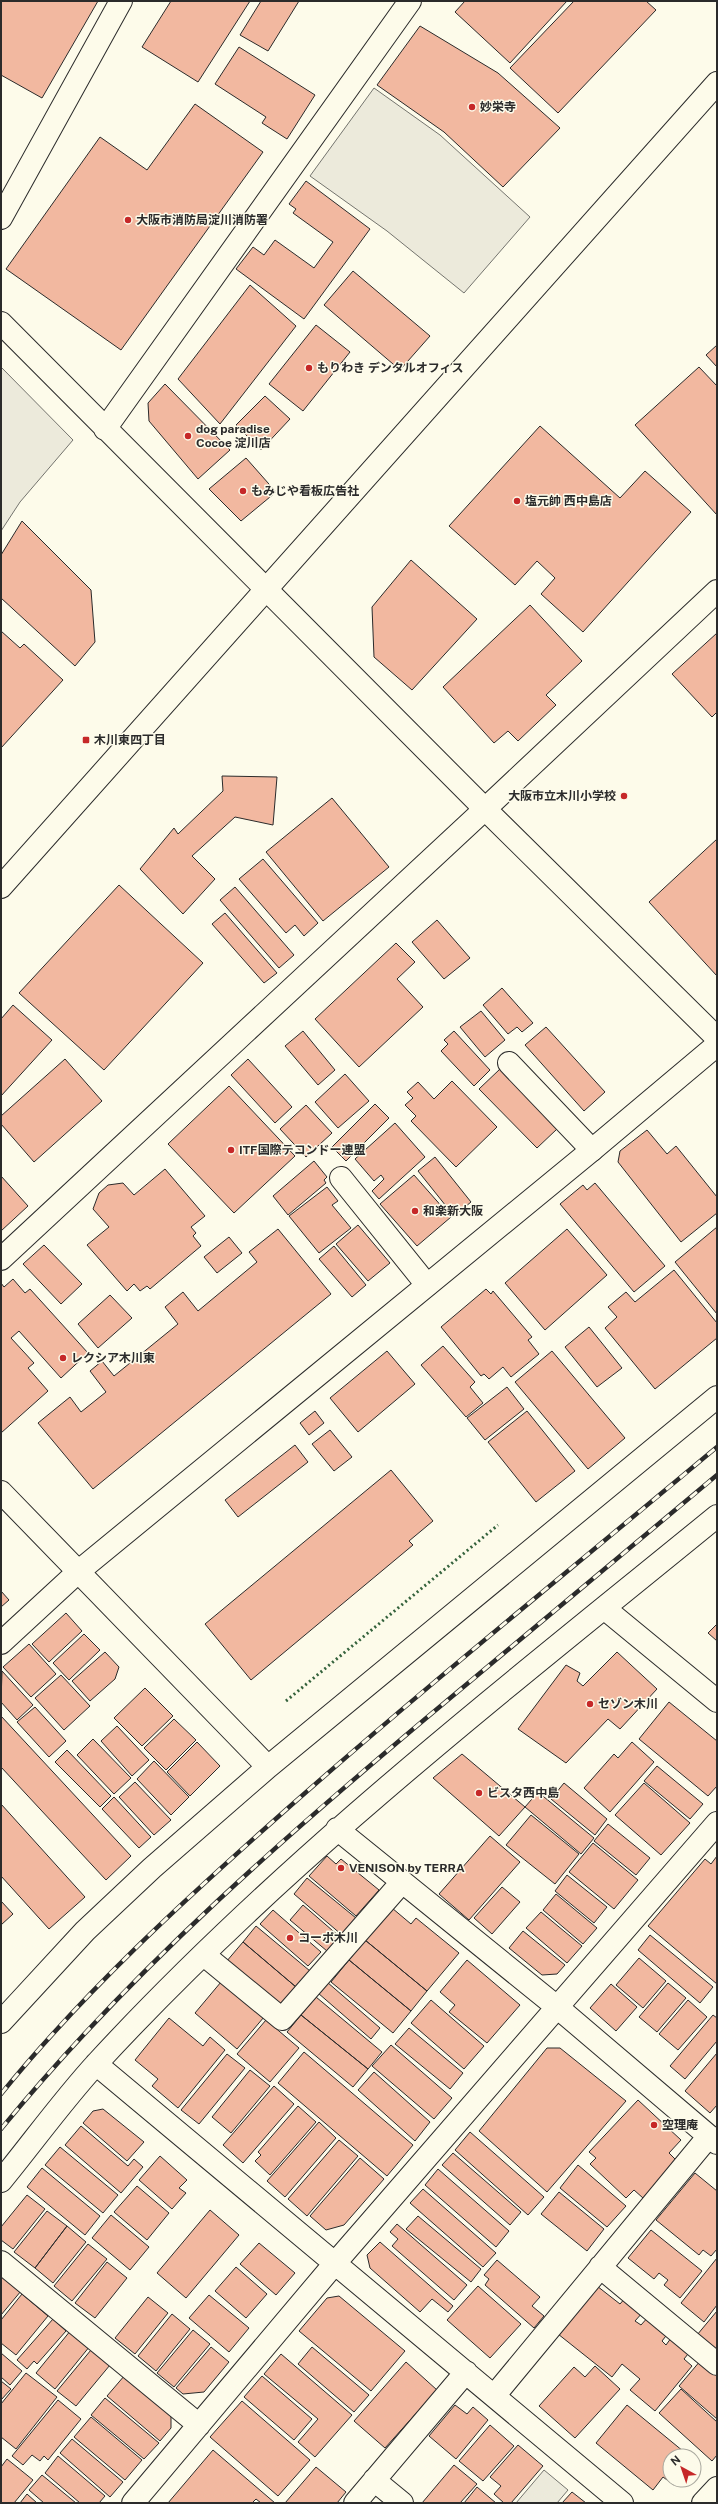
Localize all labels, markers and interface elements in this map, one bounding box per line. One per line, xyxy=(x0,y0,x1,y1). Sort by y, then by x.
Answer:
place label: 妙栄寺 xyxy=(480,100,516,114)
marker: 妙栄寺 xyxy=(467,102,477,112)
place label: 大阪市消防局淀川消防署 xyxy=(136,213,268,227)
marker: 大阪市消防局淀川消防署 xyxy=(123,215,133,225)
place label: もりわき デンタルオフィス xyxy=(317,361,463,375)
marker: もりわき デンタルオフィス xyxy=(304,363,314,373)
place label: dog paradise Cocoe 淀川店 xyxy=(196,422,271,450)
marker: dog paradise Cocoe 淀川店 xyxy=(183,431,193,441)
place label: もみじや看板広告社 xyxy=(251,484,359,498)
marker: もみじや看板広告社 xyxy=(238,486,248,496)
place label: 塩元帥 西中島店 xyxy=(525,494,612,508)
marker: 塩元帥 西中島店 xyxy=(512,496,522,506)
place label: 木川東四丁目 xyxy=(94,733,166,747)
marker: 木川東四丁目 xyxy=(81,735,91,745)
place label: 大阪市立木川小学校 xyxy=(508,789,616,803)
marker: 大阪市立木川小学校 xyxy=(619,791,629,801)
place label: ITF国際テコンドー連盟 xyxy=(239,1143,365,1157)
marker: ITF国際テコンドー連盟 xyxy=(226,1145,236,1155)
place label: 和楽新大阪 xyxy=(423,1204,483,1218)
marker: 和楽新大阪 xyxy=(410,1206,420,1216)
place label: レクシア木川東 xyxy=(71,1351,155,1365)
marker: レクシア木川東 xyxy=(58,1353,68,1363)
place label: セゾン木川 xyxy=(598,1697,658,1711)
marker: セゾン木川 xyxy=(585,1699,595,1709)
place label: ビスタ西中島 xyxy=(487,1786,559,1800)
marker: ビスタ西中島 xyxy=(474,1788,484,1798)
place label: VENISON by TERRA xyxy=(349,1861,465,1875)
marker: VENISON by TERRA xyxy=(336,1863,346,1873)
place label: コーポ木川 xyxy=(298,1931,358,1945)
marker: コーポ木川 xyxy=(285,1933,295,1943)
place label: 空理庵 xyxy=(662,2118,698,2132)
marker: 空理庵 xyxy=(649,2120,659,2130)
north arrow xyxy=(662,2448,702,2488)
text: N xyxy=(668,2453,683,2468)

